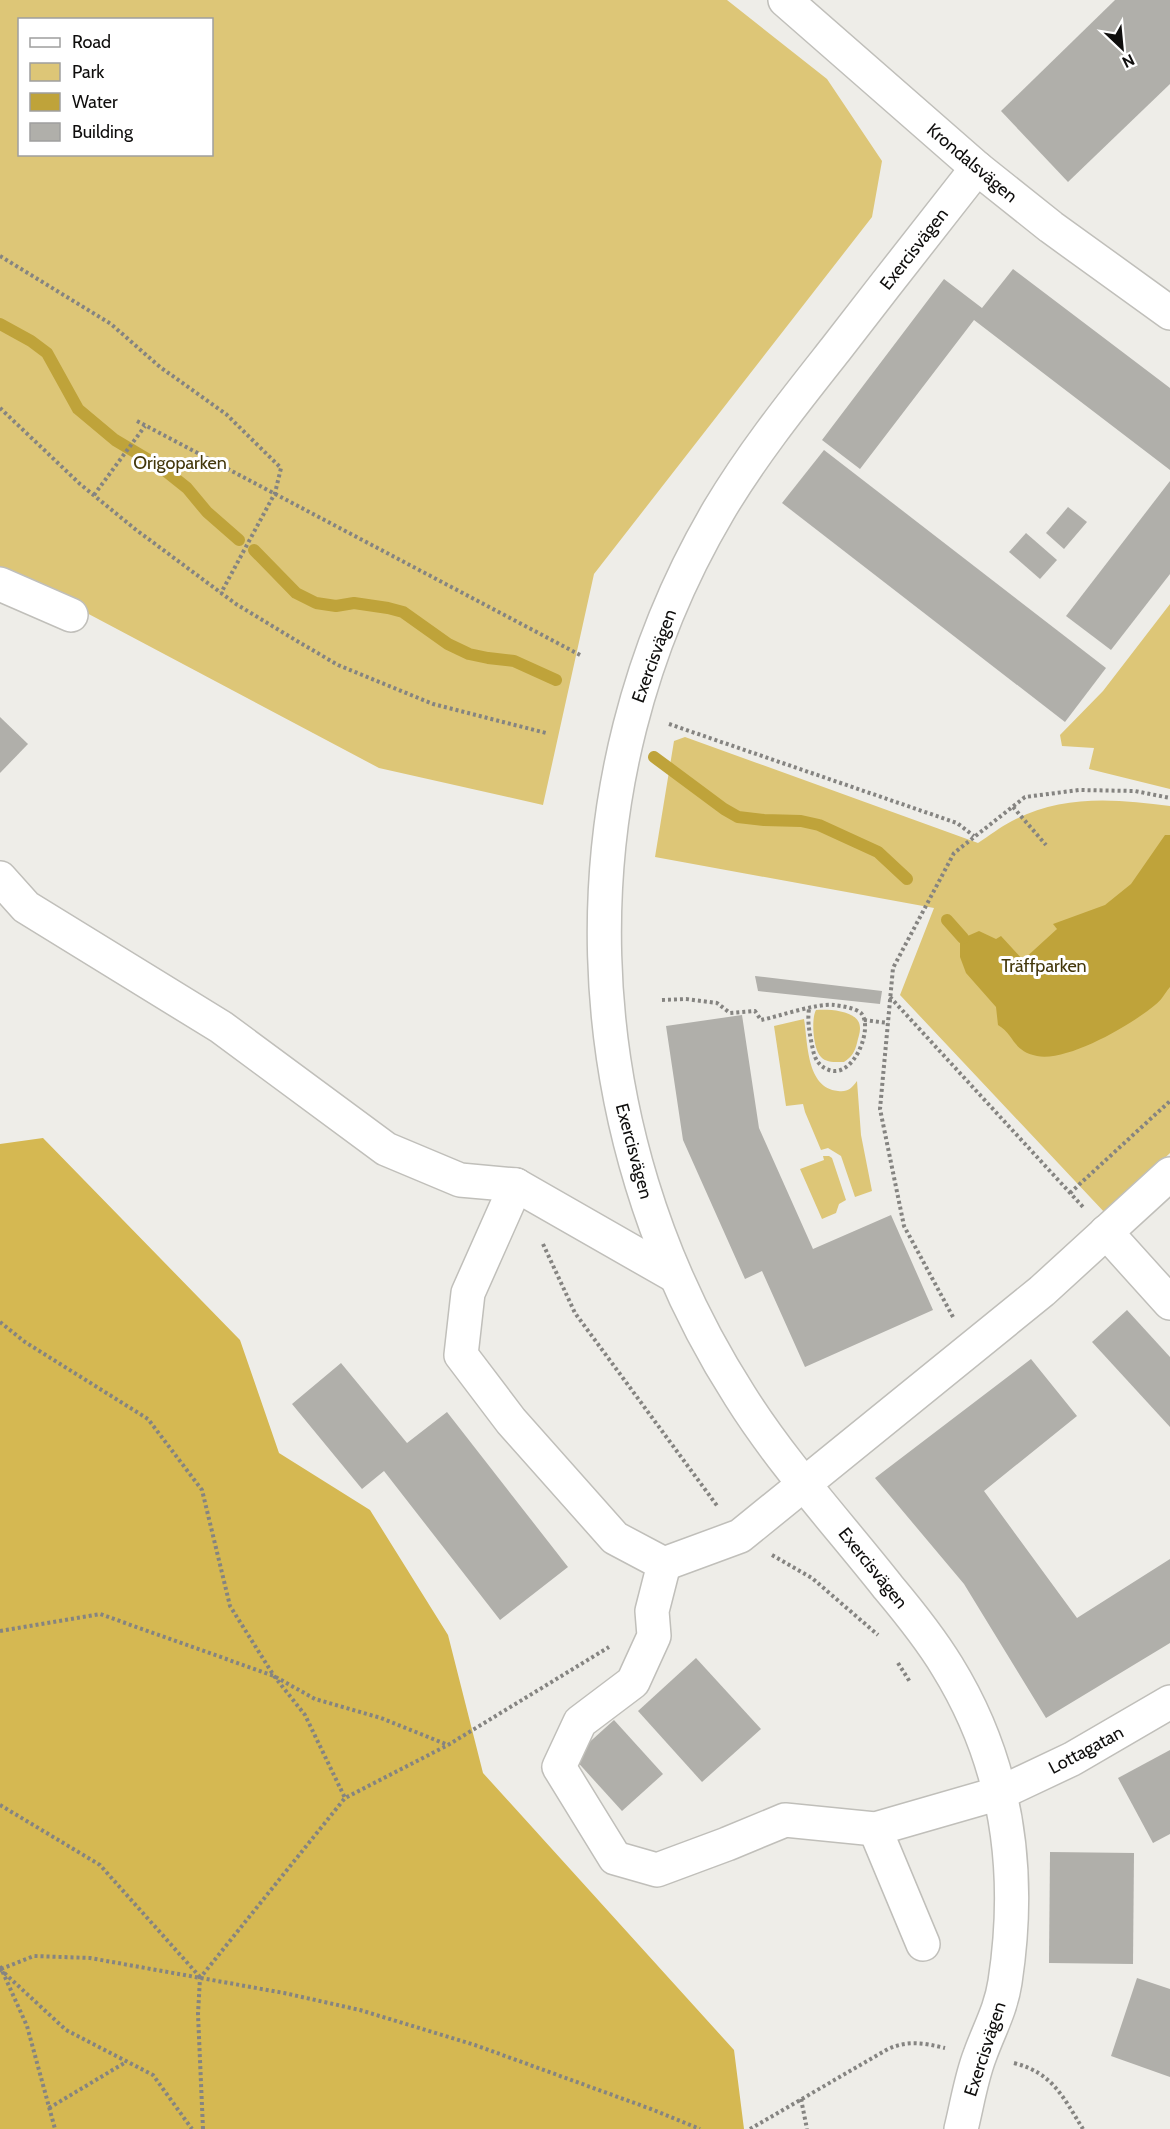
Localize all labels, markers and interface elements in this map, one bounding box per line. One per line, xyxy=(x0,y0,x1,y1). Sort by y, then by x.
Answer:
legend xyxy=(18,18,213,156)
north arrow xyxy=(1092,18,1152,78)
text: Road xyxy=(72,31,111,53)
text: N xyxy=(1119,50,1138,72)
text: Park xyxy=(72,61,105,83)
text: Water xyxy=(72,91,118,113)
street label: Krondalsvägen xyxy=(922,119,1022,207)
text: Building xyxy=(72,121,134,143)
street label: Exercisvägen xyxy=(875,204,953,294)
park label: Origoparken xyxy=(133,452,227,474)
street label: Exercisvägen xyxy=(627,606,681,706)
park label: Träffparken xyxy=(1001,955,1087,977)
street label: Exercisvägen xyxy=(611,1101,657,1201)
street label: Exercisvägen xyxy=(834,1523,912,1613)
street label: Lottagatan xyxy=(1045,1721,1127,1779)
street label: Exercisvägen xyxy=(959,1999,1011,2099)

